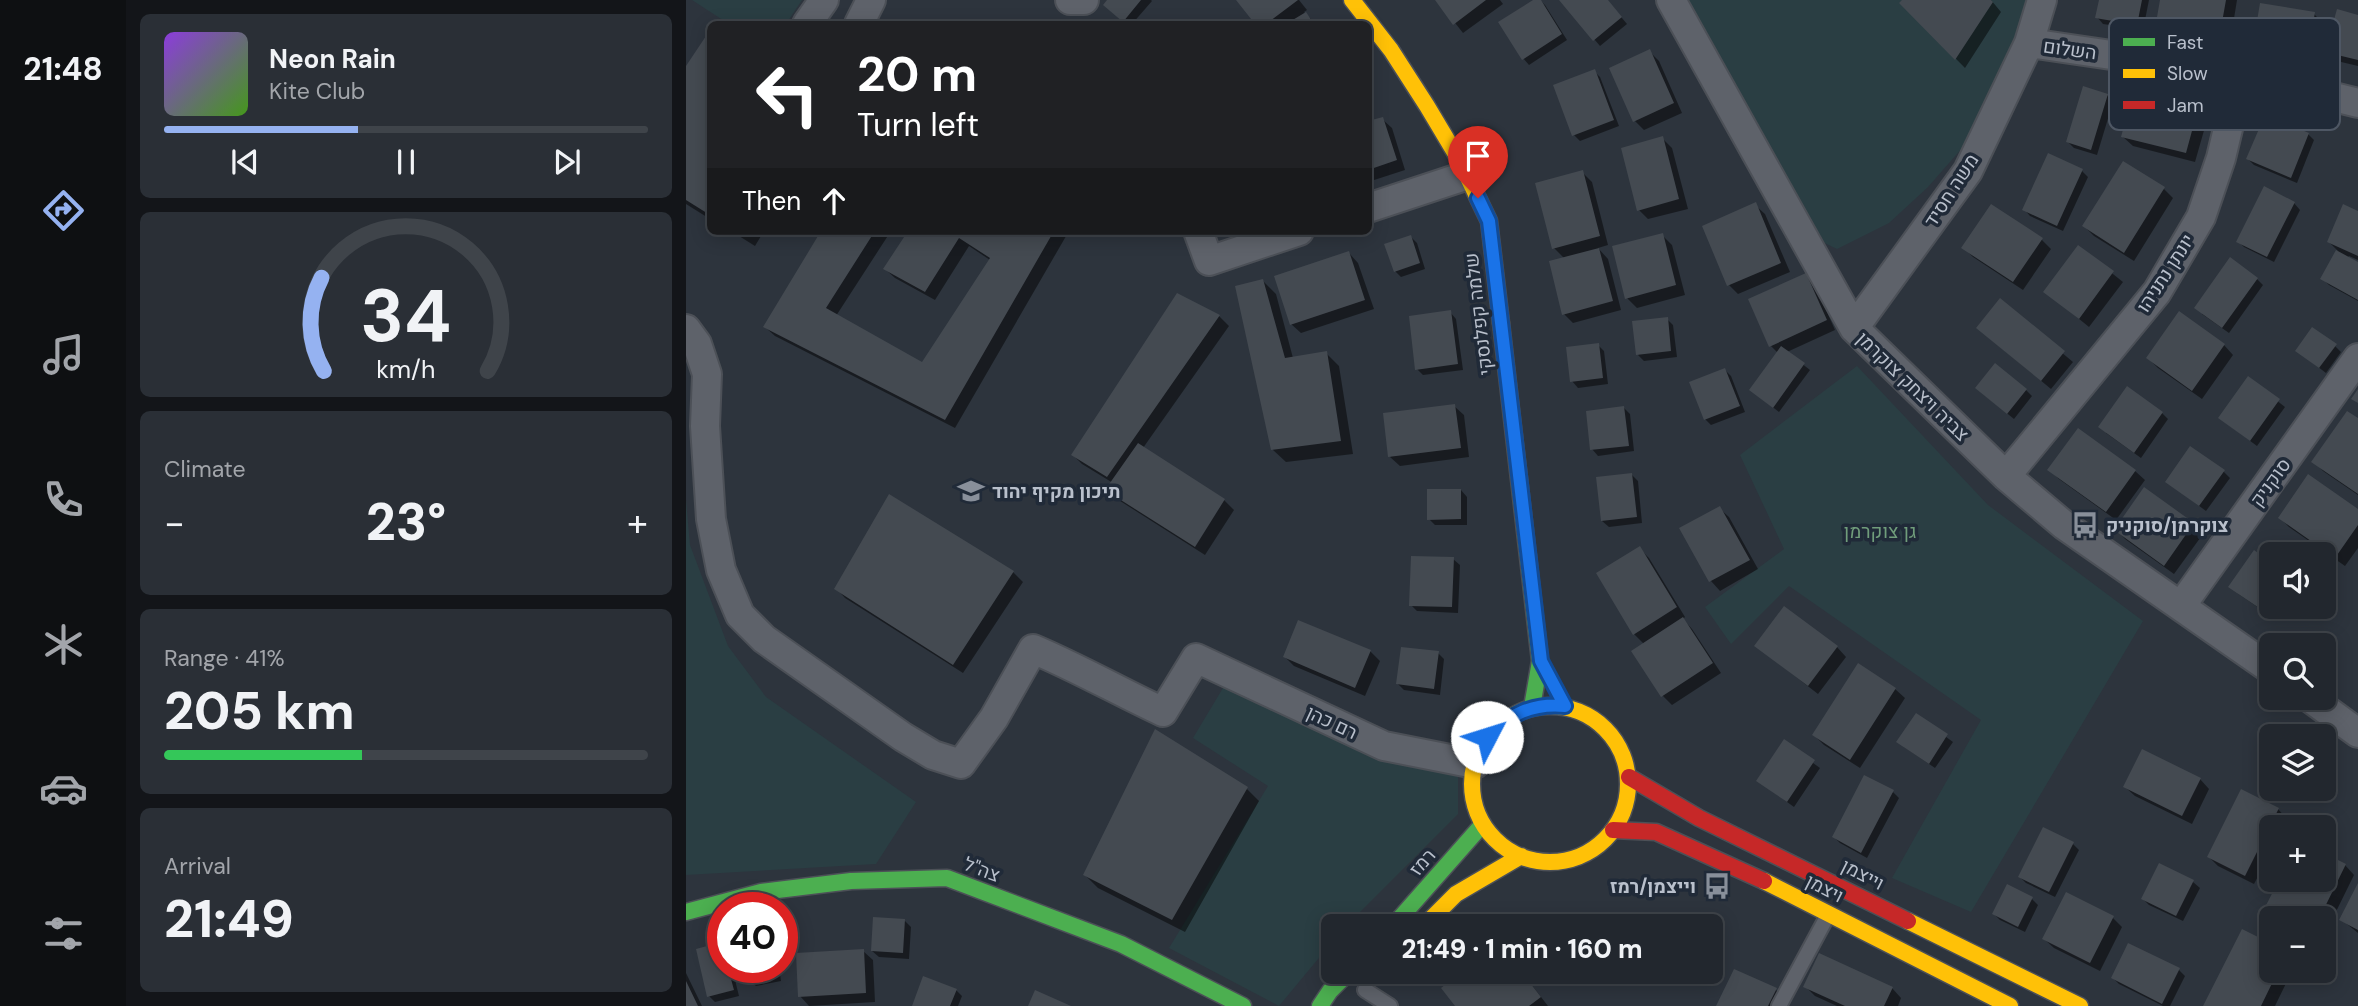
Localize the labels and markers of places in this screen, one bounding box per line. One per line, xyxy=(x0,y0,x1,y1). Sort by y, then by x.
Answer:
pin xyxy=(1448,126,1508,198)
school or university icon: תיכון מקיף יהוד xyxy=(956,476,986,506)
place label: תיכון מקיף יהוד xyxy=(992,479,1120,504)
bus stop icon: צוקרמן/סוקניק xyxy=(2070,510,2100,540)
place label: צוקרמן/סוקניק xyxy=(2106,513,2229,538)
bus stop icon: וייצמן/רמז xyxy=(1702,871,1732,901)
place label: וייצמן/רמז xyxy=(1610,874,1696,899)

